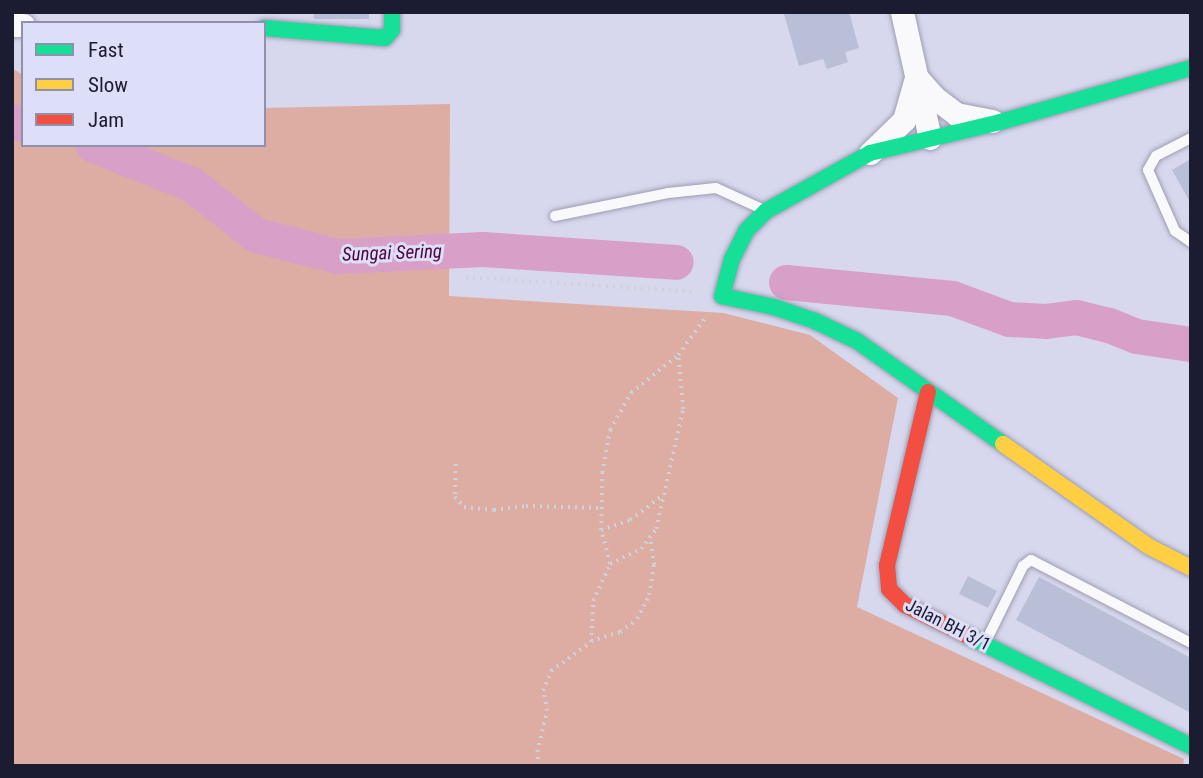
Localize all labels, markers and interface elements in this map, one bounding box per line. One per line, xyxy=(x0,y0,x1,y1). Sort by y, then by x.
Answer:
legend xyxy=(21,21,266,147)
text: Fast xyxy=(88,38,124,62)
text: Slow xyxy=(88,73,128,97)
text: Jam xyxy=(88,108,124,132)
water label: Sungai Sering xyxy=(342,240,442,266)
street label: Jalan BH 3/1 xyxy=(902,594,994,656)

